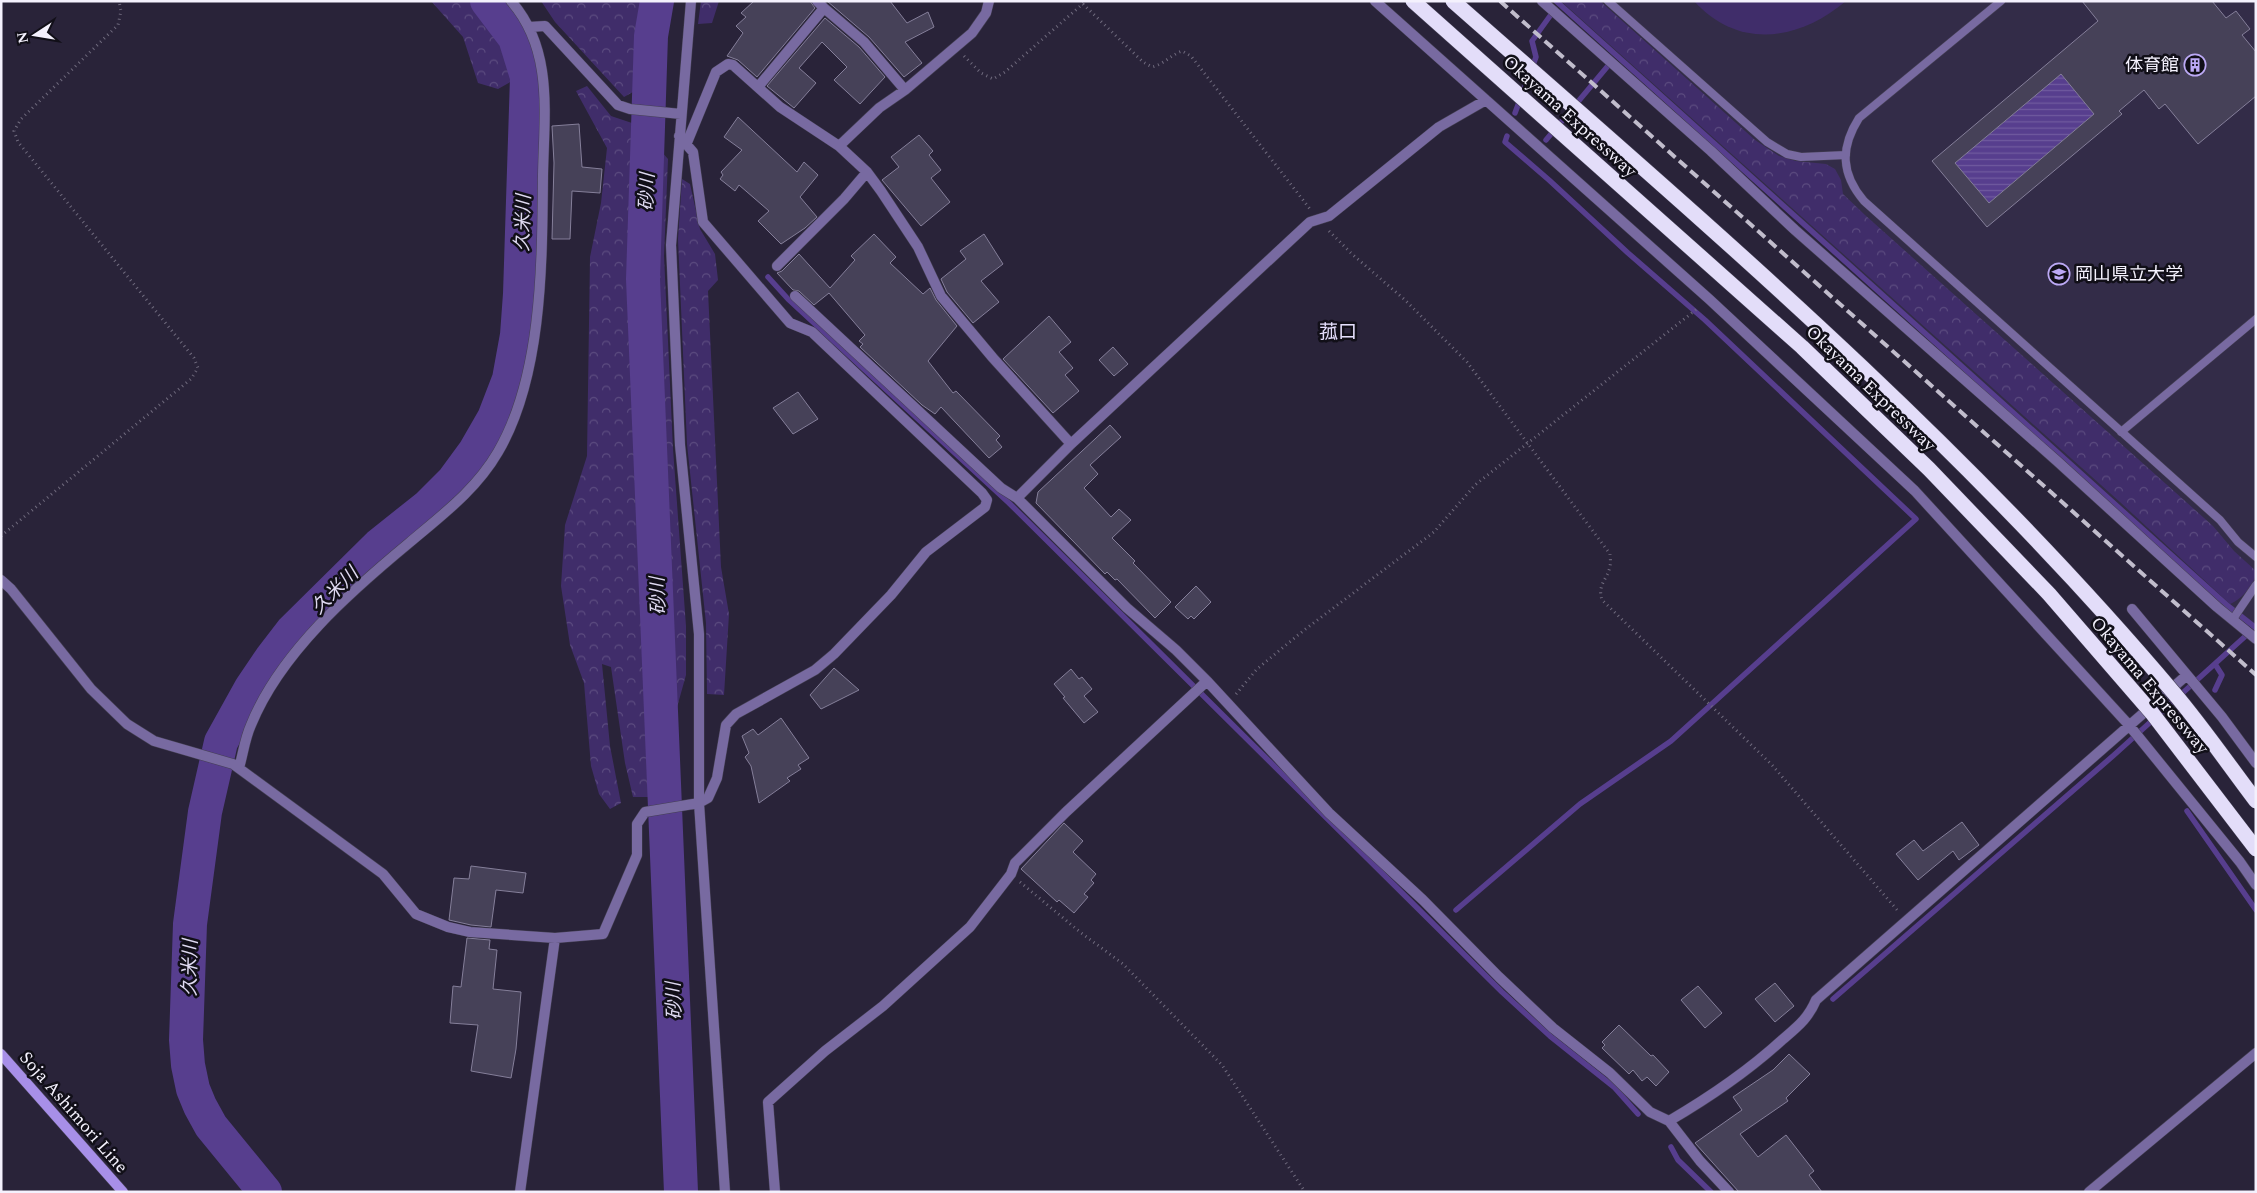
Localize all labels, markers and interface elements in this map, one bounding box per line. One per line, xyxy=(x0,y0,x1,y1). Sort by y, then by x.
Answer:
north arrow xyxy=(10,10,60,60)
text: N xyxy=(11,30,34,45)
street label: Okayama Expressway xyxy=(1497,49,1644,185)
place label: 体育館 xyxy=(2125,52,2179,79)
building icon: 体育館 xyxy=(2183,53,2207,77)
water label: 砂川 xyxy=(632,171,663,212)
water label: 久米川 xyxy=(508,192,539,252)
place label: 岡山県立大学 xyxy=(2075,261,2183,288)
school or university icon: 岡山県立大学 xyxy=(2047,262,2071,286)
district label: 菰口 xyxy=(1319,318,1357,347)
street label: Okayama Expressway xyxy=(1799,319,1943,459)
water label: 久米川 xyxy=(305,559,367,621)
water label: 砂川 xyxy=(643,574,674,615)
street label: Okayama Expressway xyxy=(2084,611,2216,761)
water label: 久米川 xyxy=(176,937,206,997)
water label: 砂川 xyxy=(659,979,690,1020)
street label: Soja Ashimori Line xyxy=(13,1045,134,1179)

